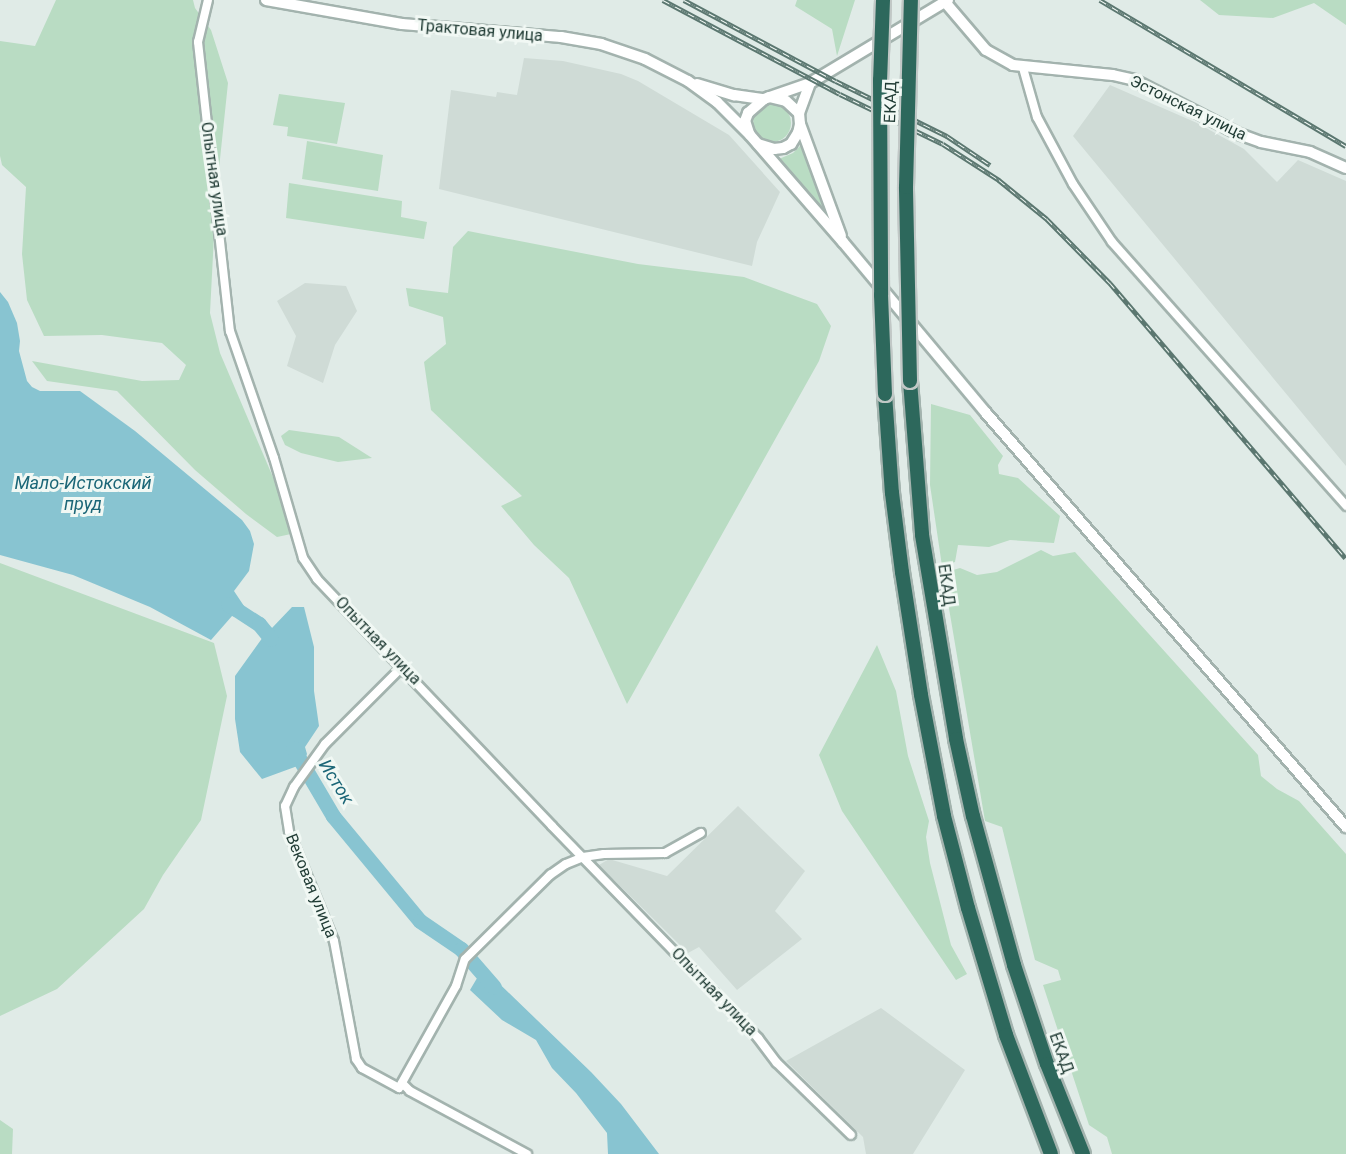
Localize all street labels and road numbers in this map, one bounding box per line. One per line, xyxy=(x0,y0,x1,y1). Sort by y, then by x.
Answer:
street label: Трактовая улица xyxy=(416,16,544,46)
street label: Эстонская улица xyxy=(1127,71,1249,145)
street label: ЕКАД xyxy=(881,81,901,123)
street label: Опытная улица xyxy=(196,121,232,237)
street label: ЕКАД xyxy=(934,563,958,607)
street label: Опытная улица xyxy=(331,593,425,689)
street label: Вековая улица xyxy=(281,831,341,941)
street label: Опытная улица xyxy=(667,944,761,1040)
street label: ЕКАД xyxy=(1045,1030,1077,1076)

